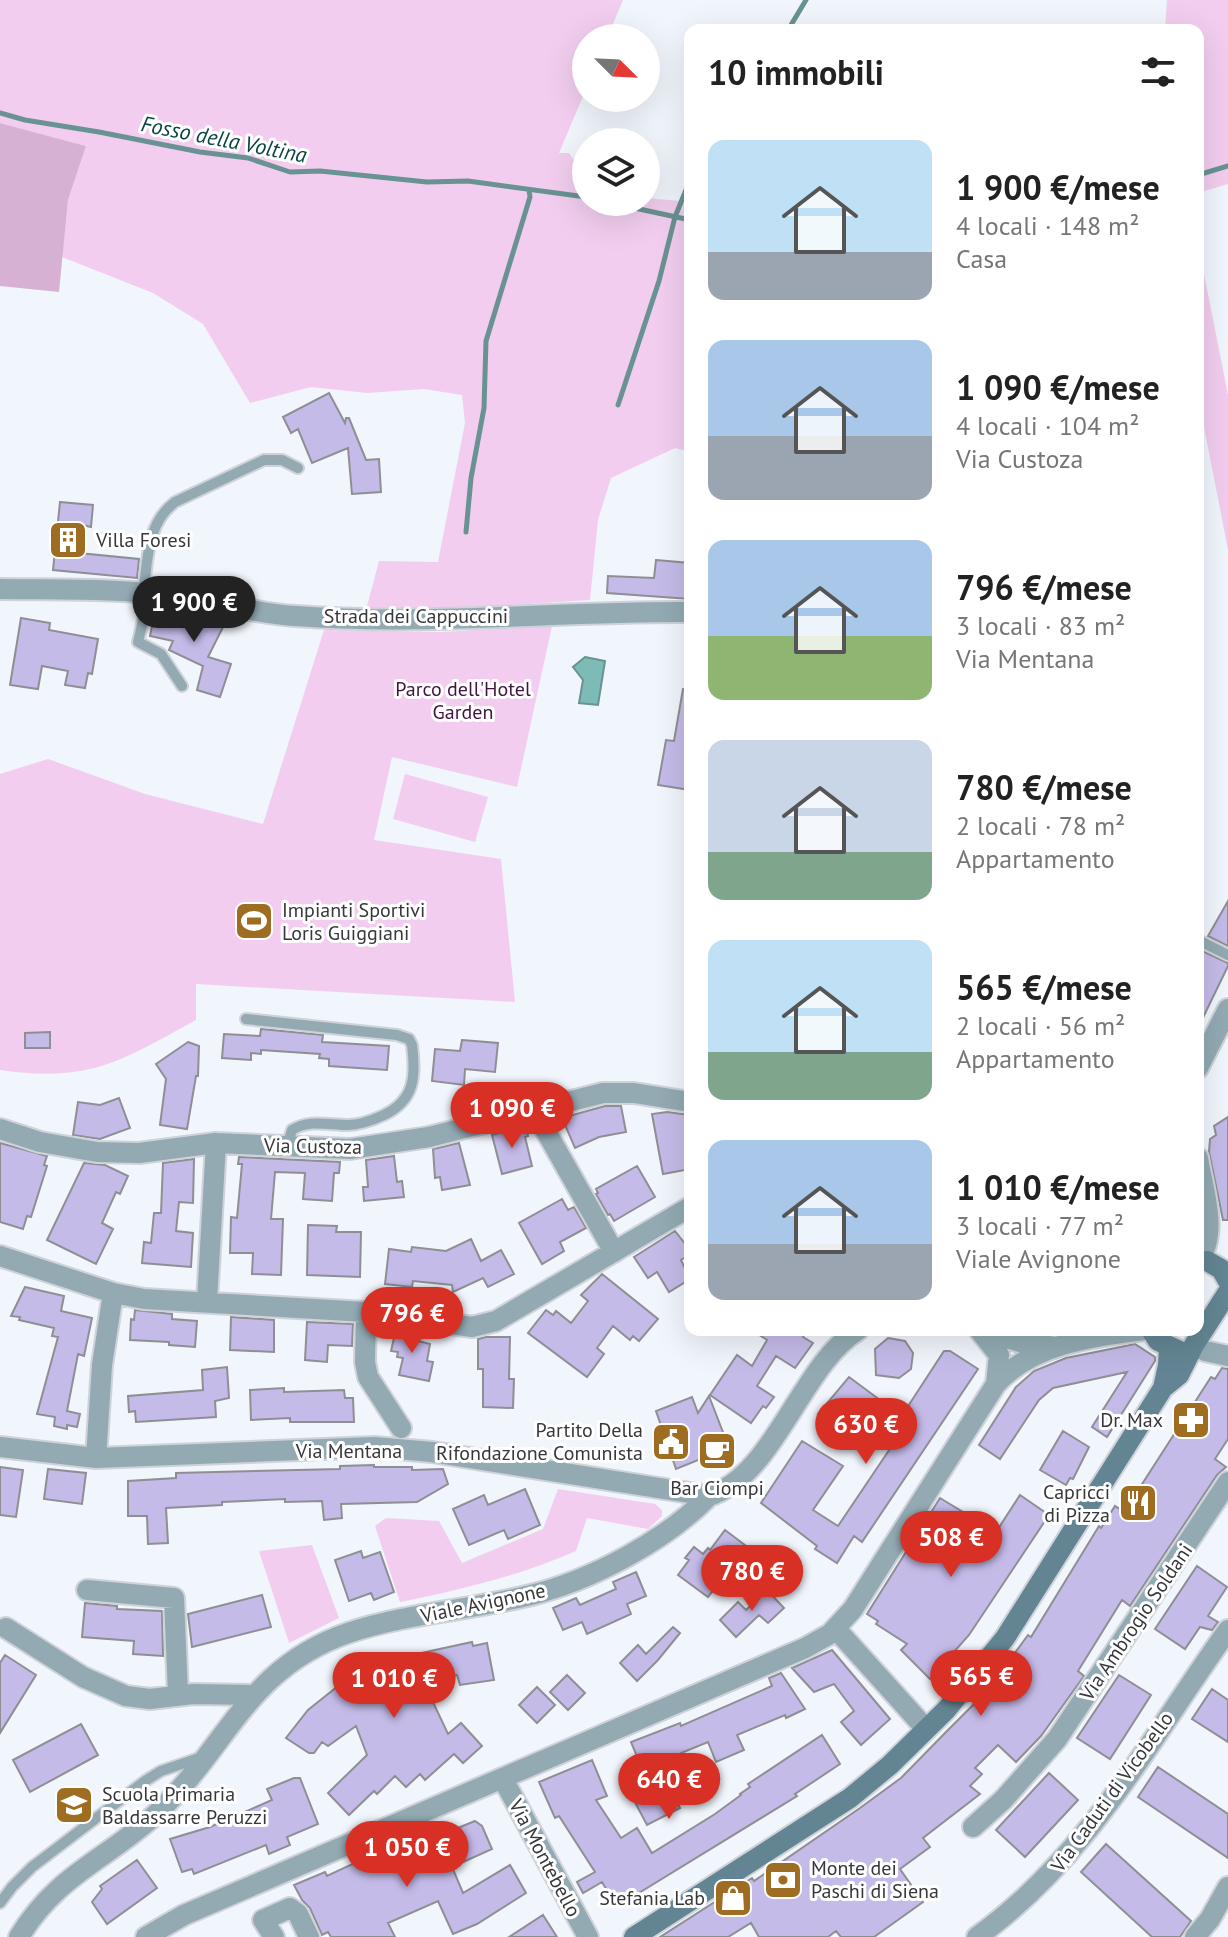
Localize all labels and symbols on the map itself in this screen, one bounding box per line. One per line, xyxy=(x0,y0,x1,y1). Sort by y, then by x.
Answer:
north arrow xyxy=(572,24,660,112)
water label: Fosso della Voltina xyxy=(139,109,309,169)
building icon: Villa Foresi xyxy=(47,519,89,561)
place label: Villa Foresi xyxy=(95,527,191,553)
pin: 1 900 € xyxy=(120,576,268,644)
street label: Strada dei Cappuccini xyxy=(324,603,508,629)
park label: Parco dell'Hotel Garden xyxy=(395,676,531,725)
place label: Impianti Sportivi Loris Guiggiani xyxy=(282,897,425,946)
sports icon: Impianti Sportivi Loris Guiggiani xyxy=(233,900,275,942)
pin: 1 090 € xyxy=(438,1082,586,1150)
street label: Via Custoza xyxy=(263,1132,362,1160)
pin: 796 € xyxy=(356,1287,468,1355)
pin: 630 € xyxy=(810,1398,922,1466)
pharmacy icon: Dr. Max xyxy=(1170,1399,1212,1441)
place label: Dr. Max xyxy=(1100,1407,1163,1433)
place label: Partito Della Rifondazione Comunista xyxy=(436,1417,643,1466)
public building icon: Partito Della Rifondazione Comunista xyxy=(650,1421,692,1463)
cafe icon: Bar Ciompi xyxy=(696,1430,738,1472)
street label: Via Mentana xyxy=(295,1438,402,1464)
place label: Bar Ciompi xyxy=(670,1475,764,1501)
place label: Capricci di Pizza xyxy=(1043,1479,1110,1528)
restaurant icon: Capricci di Pizza xyxy=(1117,1482,1159,1524)
pin: 508 € xyxy=(895,1511,1007,1579)
street label: Via Ambrogio Soldani xyxy=(1073,1538,1198,1706)
pin: 780 € xyxy=(696,1545,808,1613)
street label: Viale Avignone xyxy=(417,1577,548,1629)
pin: 565 € xyxy=(925,1650,1037,1718)
pin: 1 010 € xyxy=(320,1652,468,1720)
street label: Via Caduti di Vicobello xyxy=(1044,1707,1179,1878)
pin: 640 € xyxy=(613,1753,725,1821)
place label: Scuola Primaria Baldassarre Peruzzi xyxy=(102,1781,267,1830)
school or university icon: Scuola Primaria Baldassarre Peruzzi xyxy=(53,1784,95,1826)
street label: Via Montebello xyxy=(503,1794,587,1921)
pin: 1 050 € xyxy=(333,1821,481,1889)
place label: Monte dei Paschi di Siena xyxy=(811,1855,939,1904)
bank icon: Monte dei Paschi di Siena xyxy=(762,1859,804,1901)
shop icon: Stefania Lab xyxy=(712,1877,754,1919)
place label: Stefania Lab xyxy=(599,1885,705,1911)

